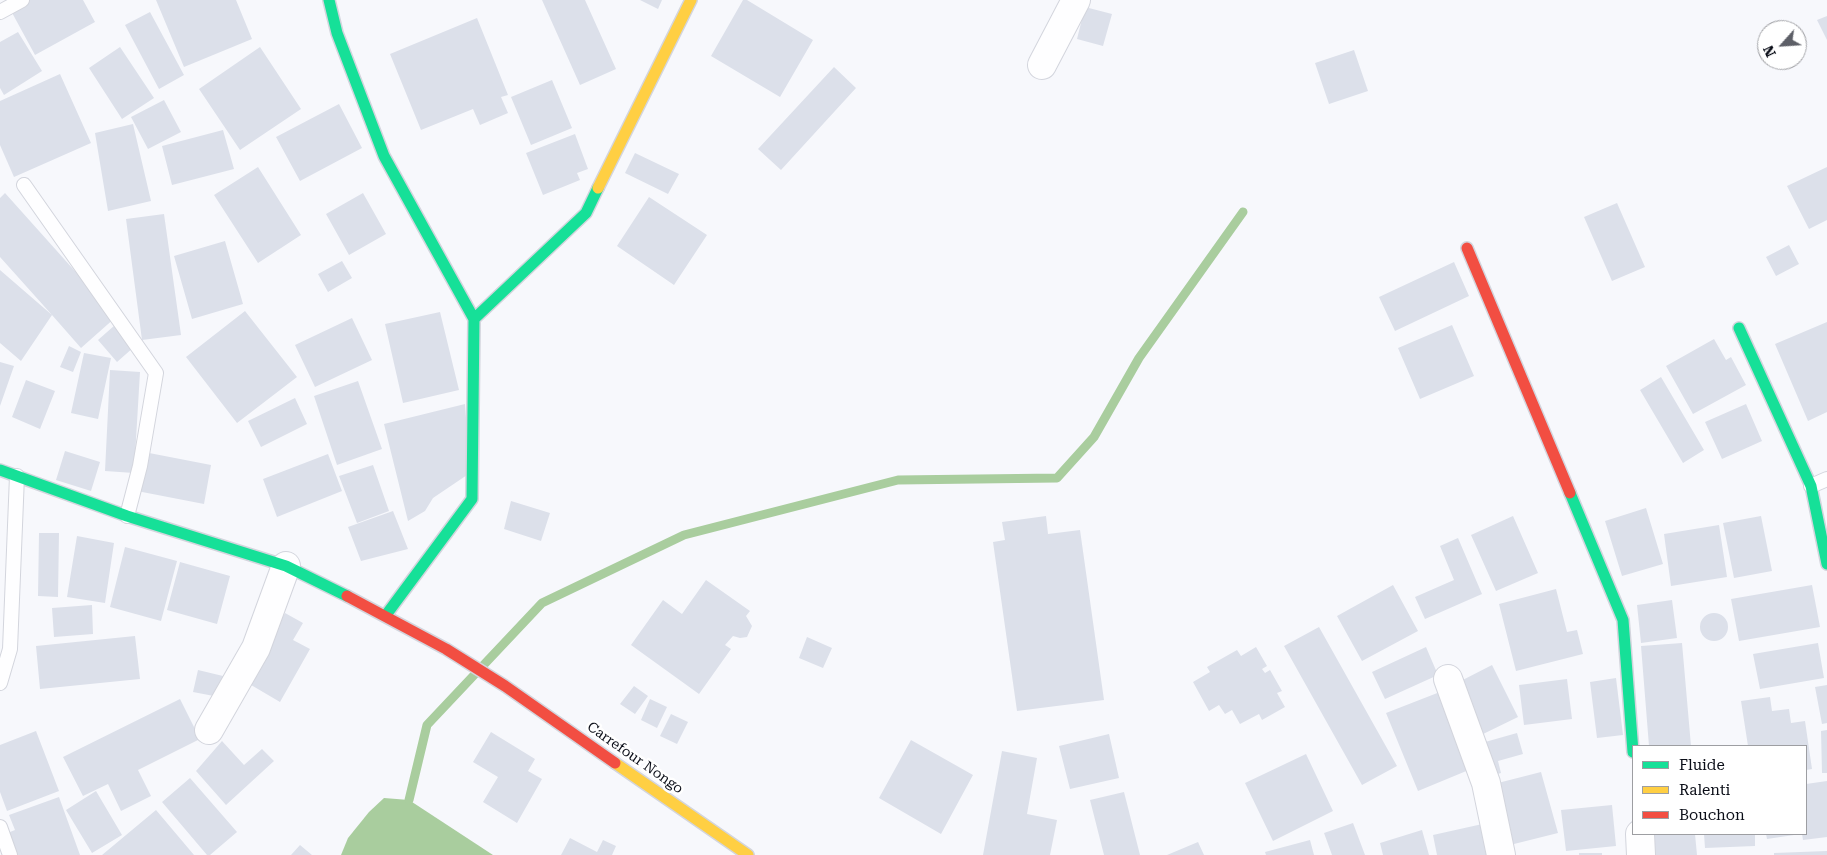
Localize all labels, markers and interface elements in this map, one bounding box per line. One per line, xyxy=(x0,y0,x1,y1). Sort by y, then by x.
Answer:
north arrow xyxy=(1757,20,1807,70)
text: N xyxy=(1760,43,1779,59)
street label: Carrefour Nongo xyxy=(584,719,686,797)
legend xyxy=(1632,745,1807,835)
text: Fluide xyxy=(1679,756,1725,774)
text: Ralenti xyxy=(1679,781,1730,799)
text: Bouchon xyxy=(1679,806,1745,824)

